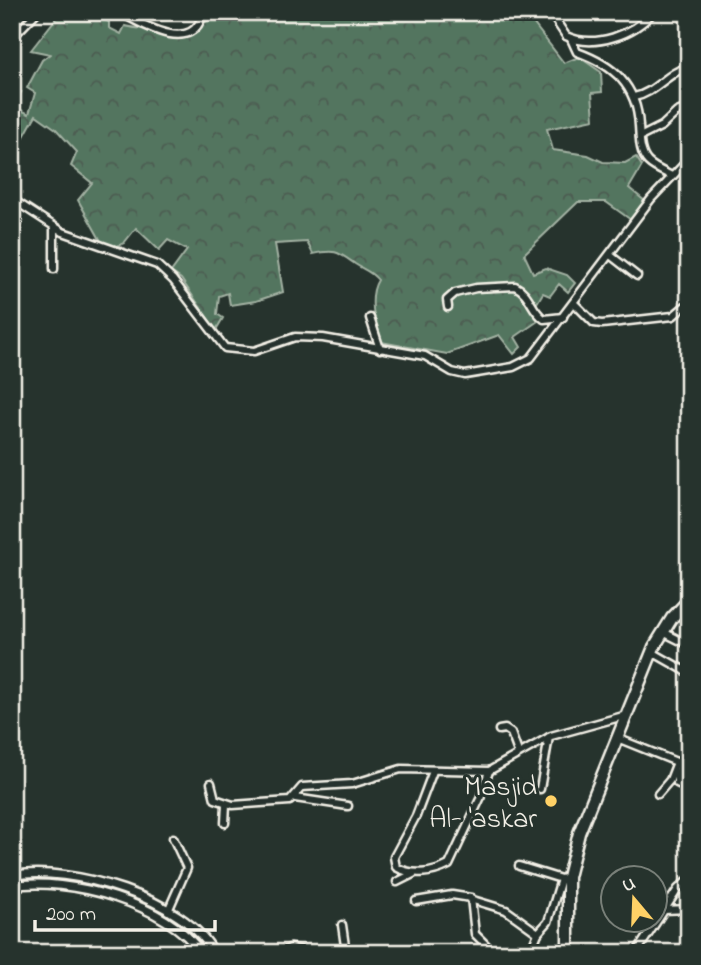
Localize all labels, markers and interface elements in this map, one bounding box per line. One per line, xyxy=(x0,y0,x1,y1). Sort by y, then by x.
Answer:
place label: Masjid Al- 'askar xyxy=(429,768,537,841)
marker: Masjid Al- 'askar xyxy=(543,793,559,809)
north arrow xyxy=(600,864,670,934)
text: U xyxy=(619,871,639,900)
scale bar xyxy=(35,888,215,932)
text: 200 m xyxy=(46,900,96,930)

